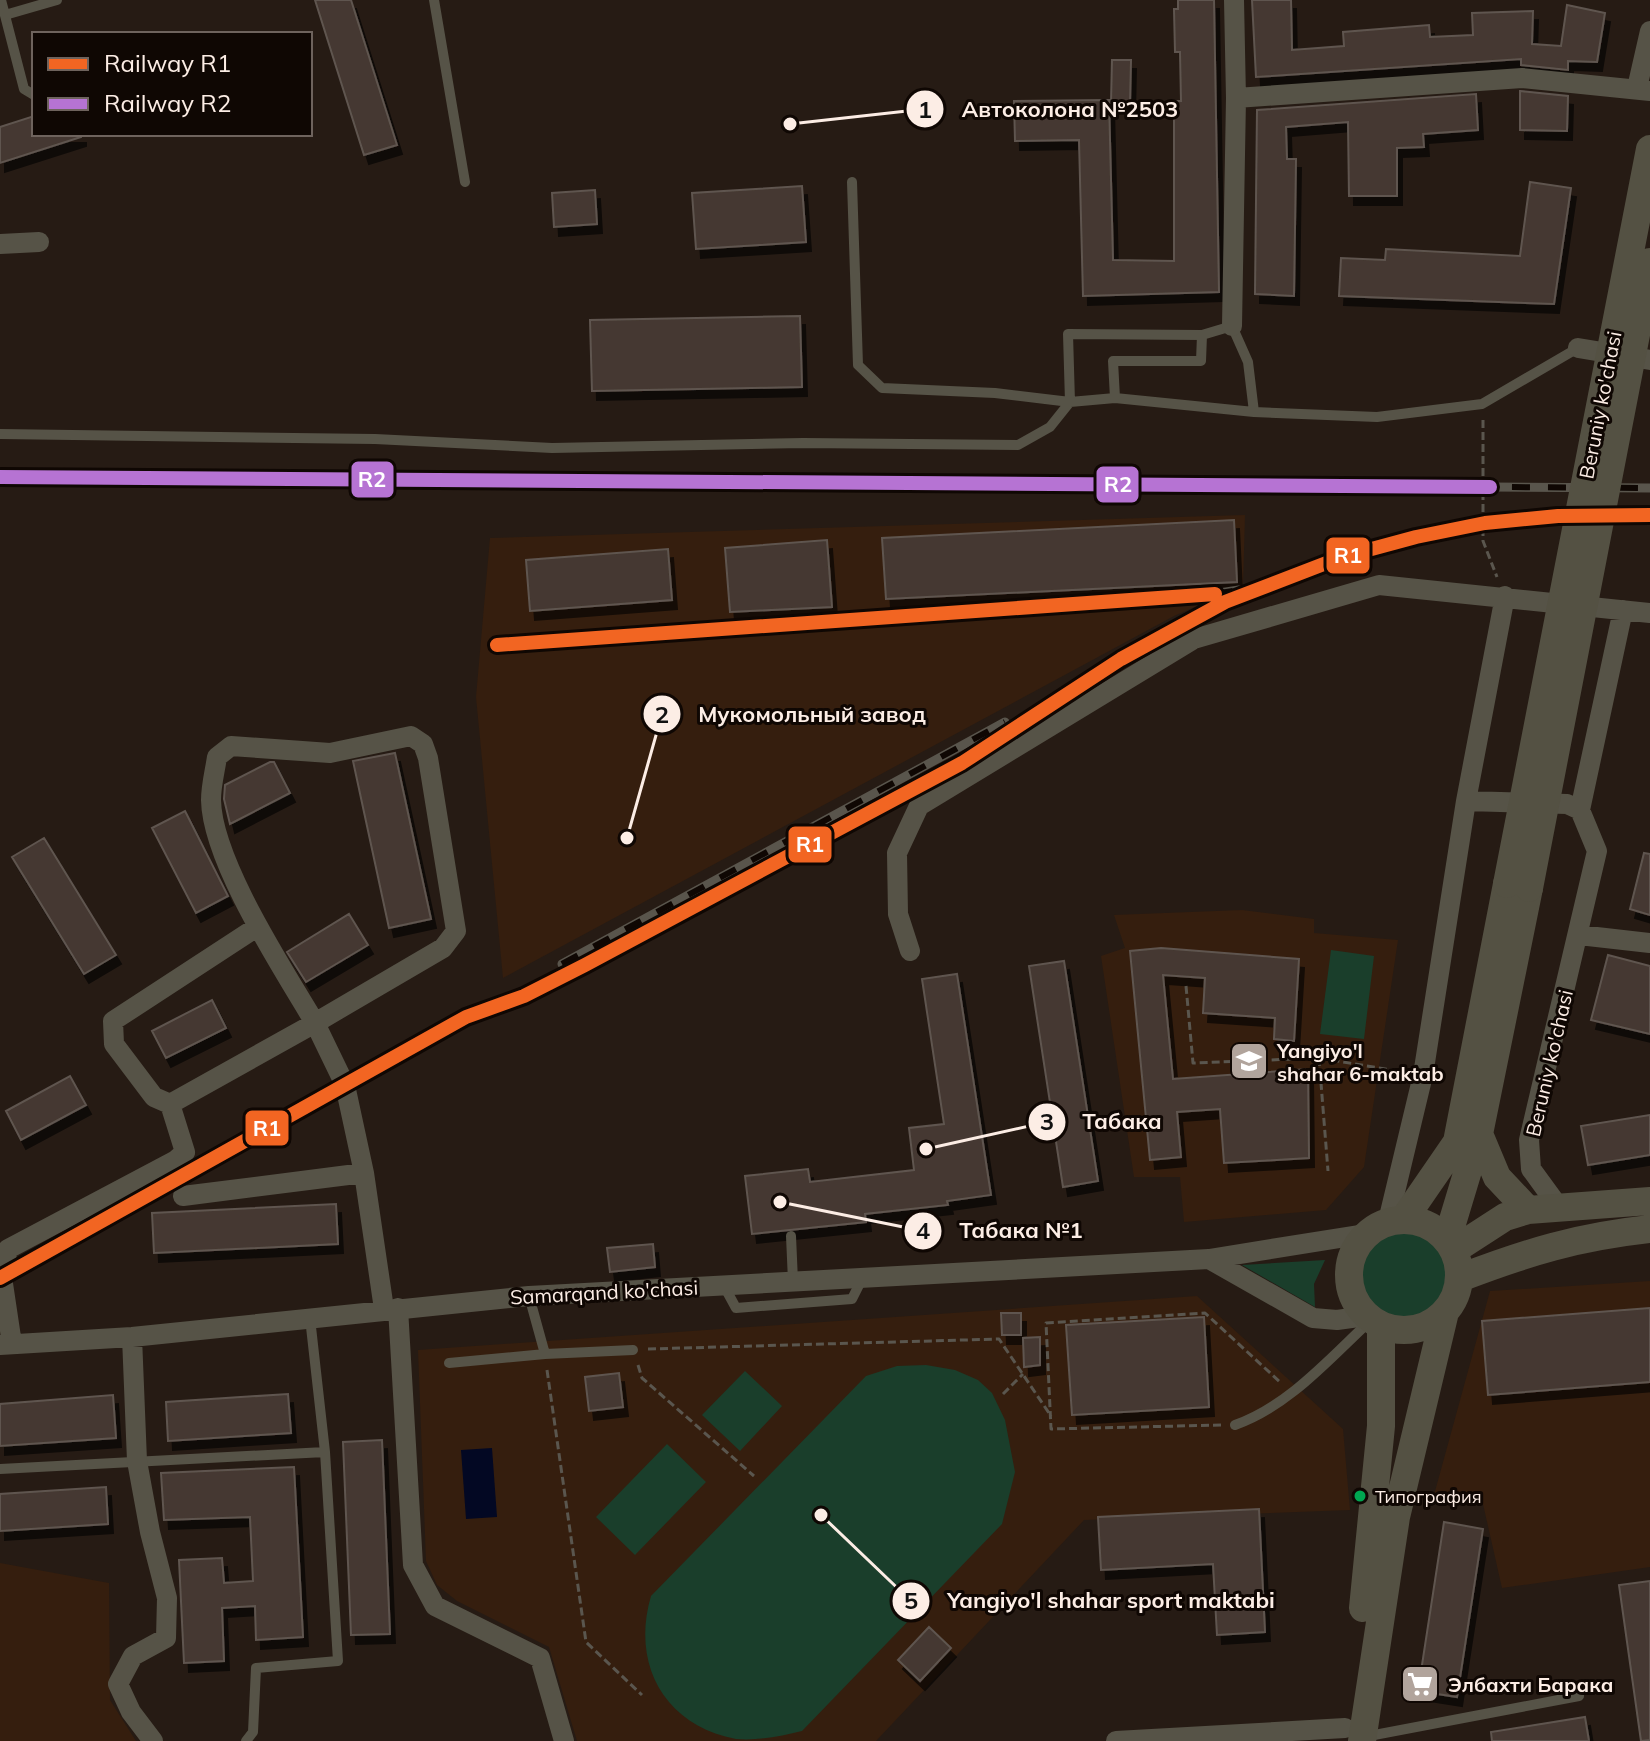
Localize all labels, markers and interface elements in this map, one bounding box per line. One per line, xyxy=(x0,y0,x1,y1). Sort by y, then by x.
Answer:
legend xyxy=(32,32,312,136)
text: Railway R1 xyxy=(104,48,231,78)
callout: Автоколона №2503 xyxy=(905,86,1194,132)
text: Railway R2 xyxy=(104,88,231,118)
text: 1 xyxy=(918,94,932,124)
text: Автоколона №2503 xyxy=(962,95,1178,123)
street label: Beruniy ko'chasi xyxy=(1573,329,1627,481)
line badge: R2 xyxy=(350,460,395,499)
text: R2 xyxy=(358,465,386,493)
line badge: R2 xyxy=(1095,465,1140,504)
text: R2 xyxy=(1104,470,1132,498)
line badge: R1 xyxy=(1325,536,1371,575)
text: R1 xyxy=(1334,541,1362,569)
callout: Мукомольный завод xyxy=(642,691,942,737)
text: 2 xyxy=(655,699,669,729)
text: Мукомольный завод xyxy=(698,700,926,728)
line badge: R1 xyxy=(787,825,833,864)
text: R1 xyxy=(796,830,824,858)
street label: Beruniy ko'chasi xyxy=(1520,987,1578,1139)
place label: Yangiyo'l shahar 6-maktab xyxy=(1276,1038,1444,1086)
school or university icon: Yangiyo'l shahar 6-maktab xyxy=(1228,1040,1270,1082)
callout: Табака xyxy=(1027,1099,1178,1145)
text: 3 xyxy=(1040,1106,1054,1136)
text: Табака xyxy=(1082,1107,1162,1135)
line badge: R1 xyxy=(244,1109,290,1147)
text: R1 xyxy=(253,1114,281,1142)
callout: Табака №1 xyxy=(903,1208,1099,1254)
text: 4 xyxy=(916,1215,930,1245)
text: Табака №1 xyxy=(959,1216,1083,1244)
street label: Samarqand ko'chasi xyxy=(509,1275,699,1309)
place label: Типография xyxy=(1375,1485,1482,1508)
marker: Типография xyxy=(1352,1488,1368,1504)
callout: Yangiyo'l shahar sport maktabi xyxy=(891,1578,1291,1624)
text: 5 xyxy=(904,1585,918,1615)
text: Yangiyo'l shahar sport maktabi xyxy=(946,1586,1275,1614)
supermarket icon: Элбахти Барака xyxy=(1399,1663,1441,1705)
place label: Элбахти Барака xyxy=(1448,1672,1613,1697)

